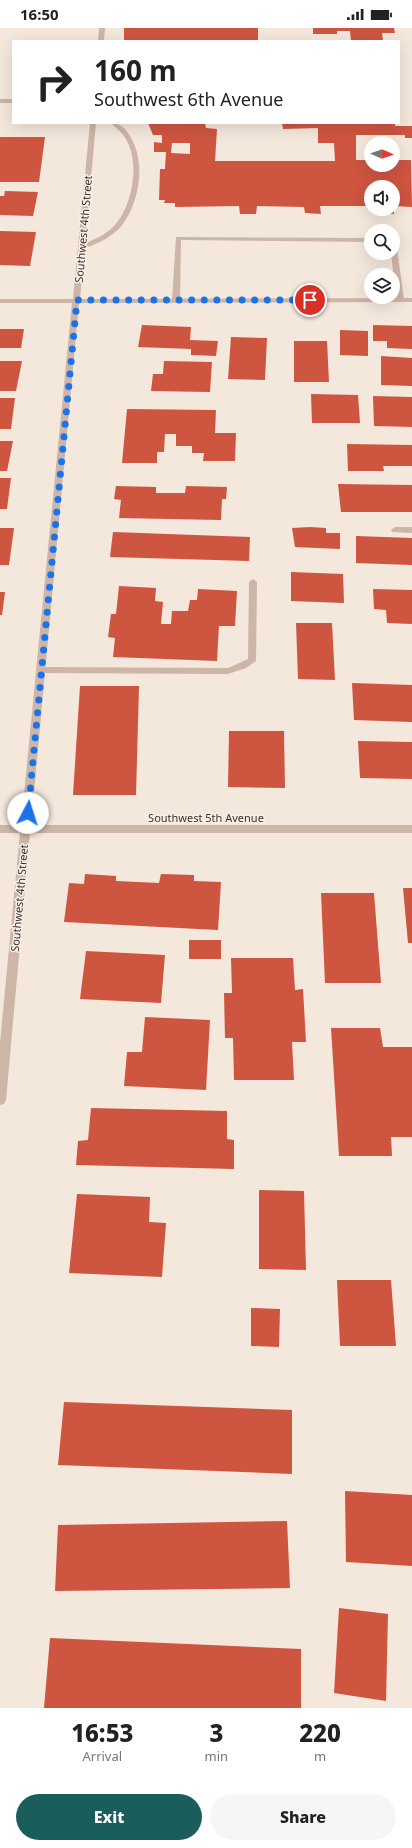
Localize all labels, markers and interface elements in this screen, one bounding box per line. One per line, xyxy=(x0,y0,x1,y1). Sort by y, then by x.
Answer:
text: 16:50 xyxy=(20,4,59,24)
text: 160 m xyxy=(94,51,177,89)
icon: right xyxy=(28,56,80,108)
text: Southwest 6th Avenue xyxy=(94,87,283,111)
north arrow xyxy=(364,136,400,172)
map controls xyxy=(364,136,400,304)
street label: Southwest 4th Street xyxy=(71,175,95,283)
button: sound xyxy=(364,180,400,216)
button: search xyxy=(364,224,400,260)
button: layers xyxy=(364,268,400,304)
pin xyxy=(293,283,327,317)
icon: arrive xyxy=(299,289,321,311)
position arrow xyxy=(7,792,49,834)
street label: Southwest 5th Avenue xyxy=(148,810,264,825)
street label: Southwest 4th Street xyxy=(7,844,31,952)
text: 16:53 xyxy=(71,1716,133,1749)
text: 3 xyxy=(209,1716,223,1749)
text: 220 xyxy=(299,1716,341,1749)
text: Arrival xyxy=(82,1747,122,1765)
text: min xyxy=(205,1747,228,1765)
text: m xyxy=(314,1747,326,1765)
button: Exit xyxy=(16,1794,202,1840)
button: Share xyxy=(210,1794,396,1840)

